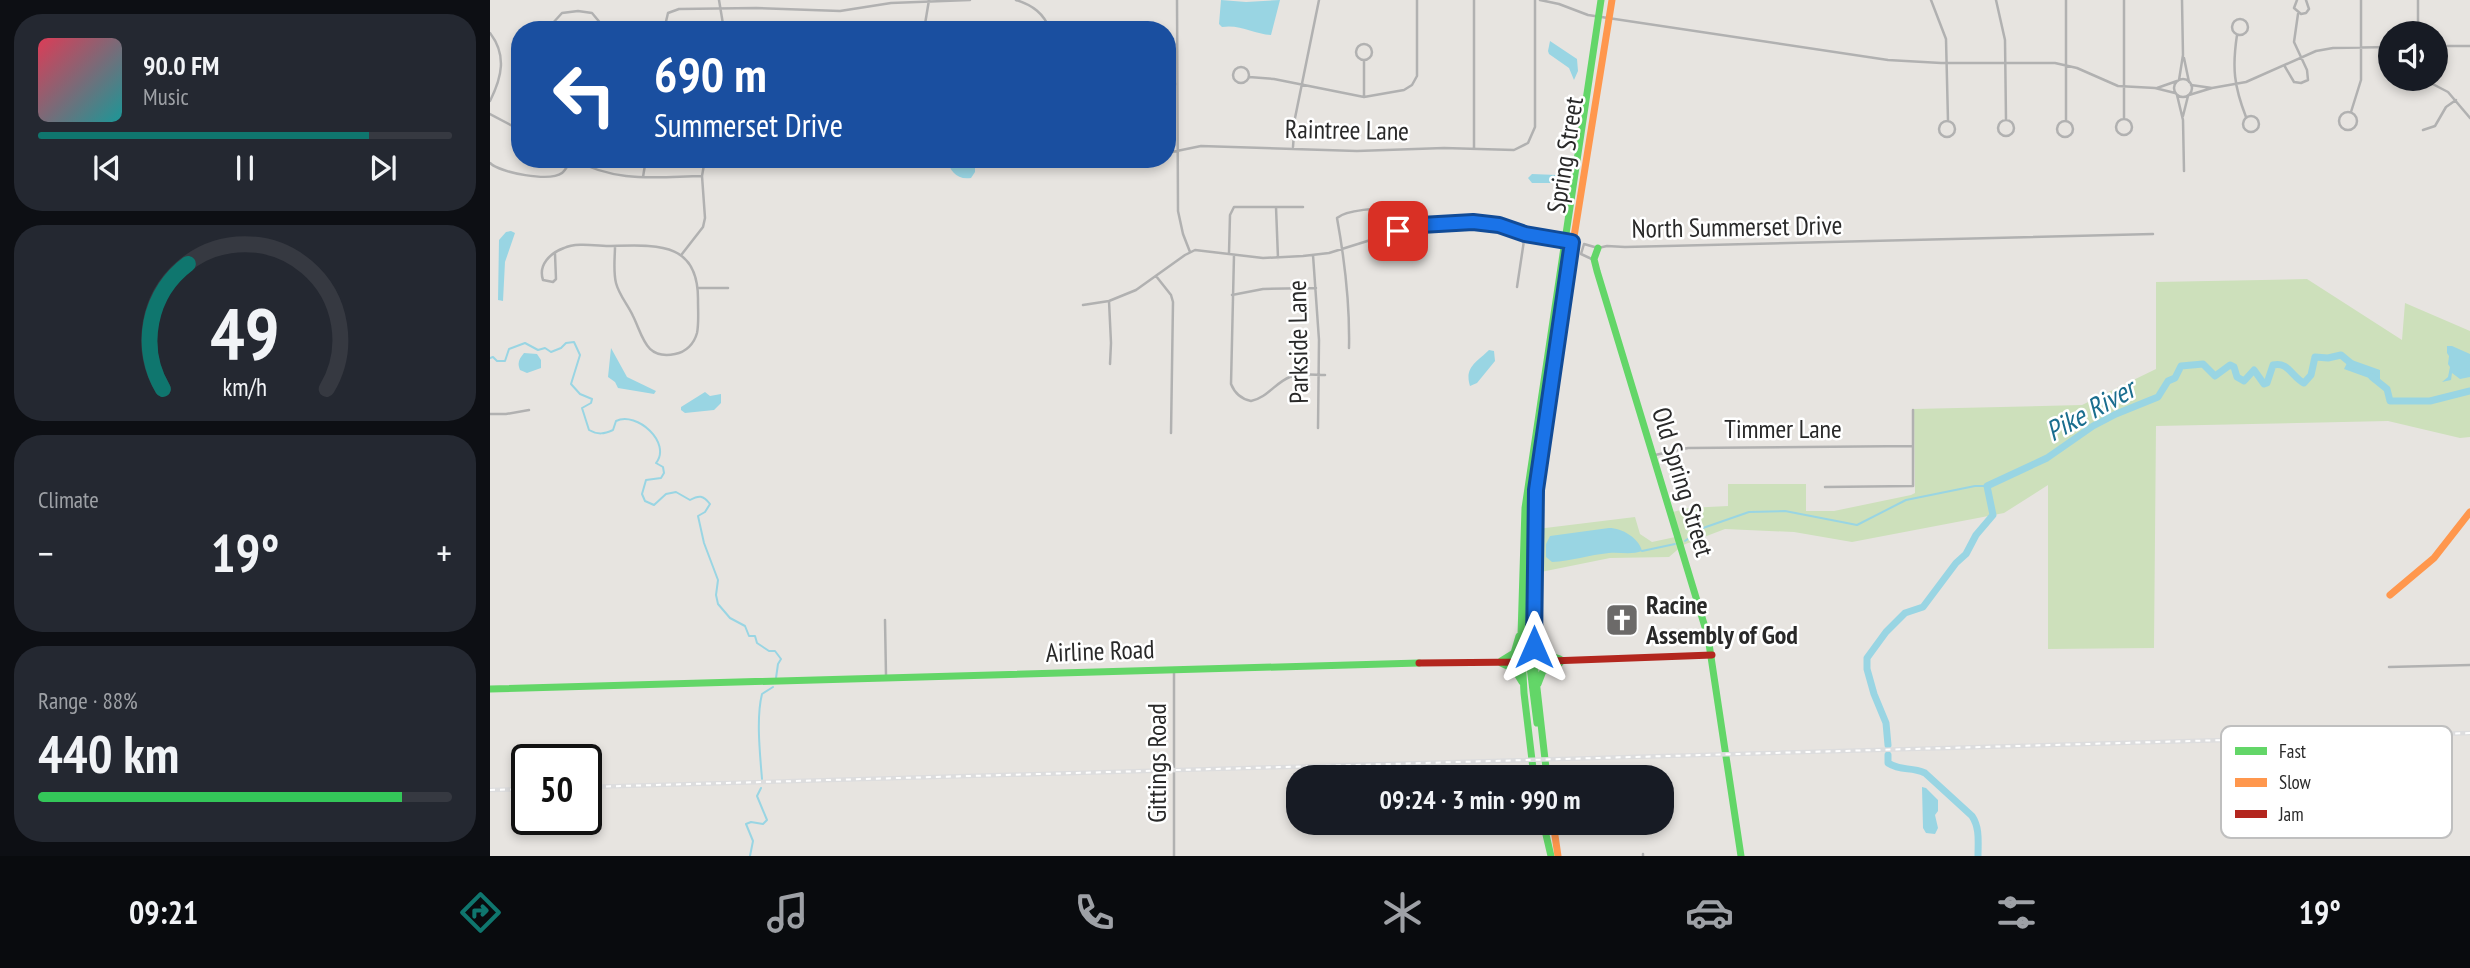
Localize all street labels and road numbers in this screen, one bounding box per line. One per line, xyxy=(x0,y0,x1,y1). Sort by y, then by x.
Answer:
street label: Spring Street xyxy=(1539,94,1590,215)
street label: Raintree Lane xyxy=(1285,112,1409,147)
street label: North Summerset Drive xyxy=(1631,208,1843,245)
street label: Parkside Lane xyxy=(1280,280,1315,404)
street label: Old Spring Street xyxy=(1645,403,1722,560)
street label: Timmer Lane xyxy=(1724,412,1842,445)
street label: Airline Road xyxy=(1045,632,1155,669)
street label: Gittings Road xyxy=(1140,703,1173,823)

